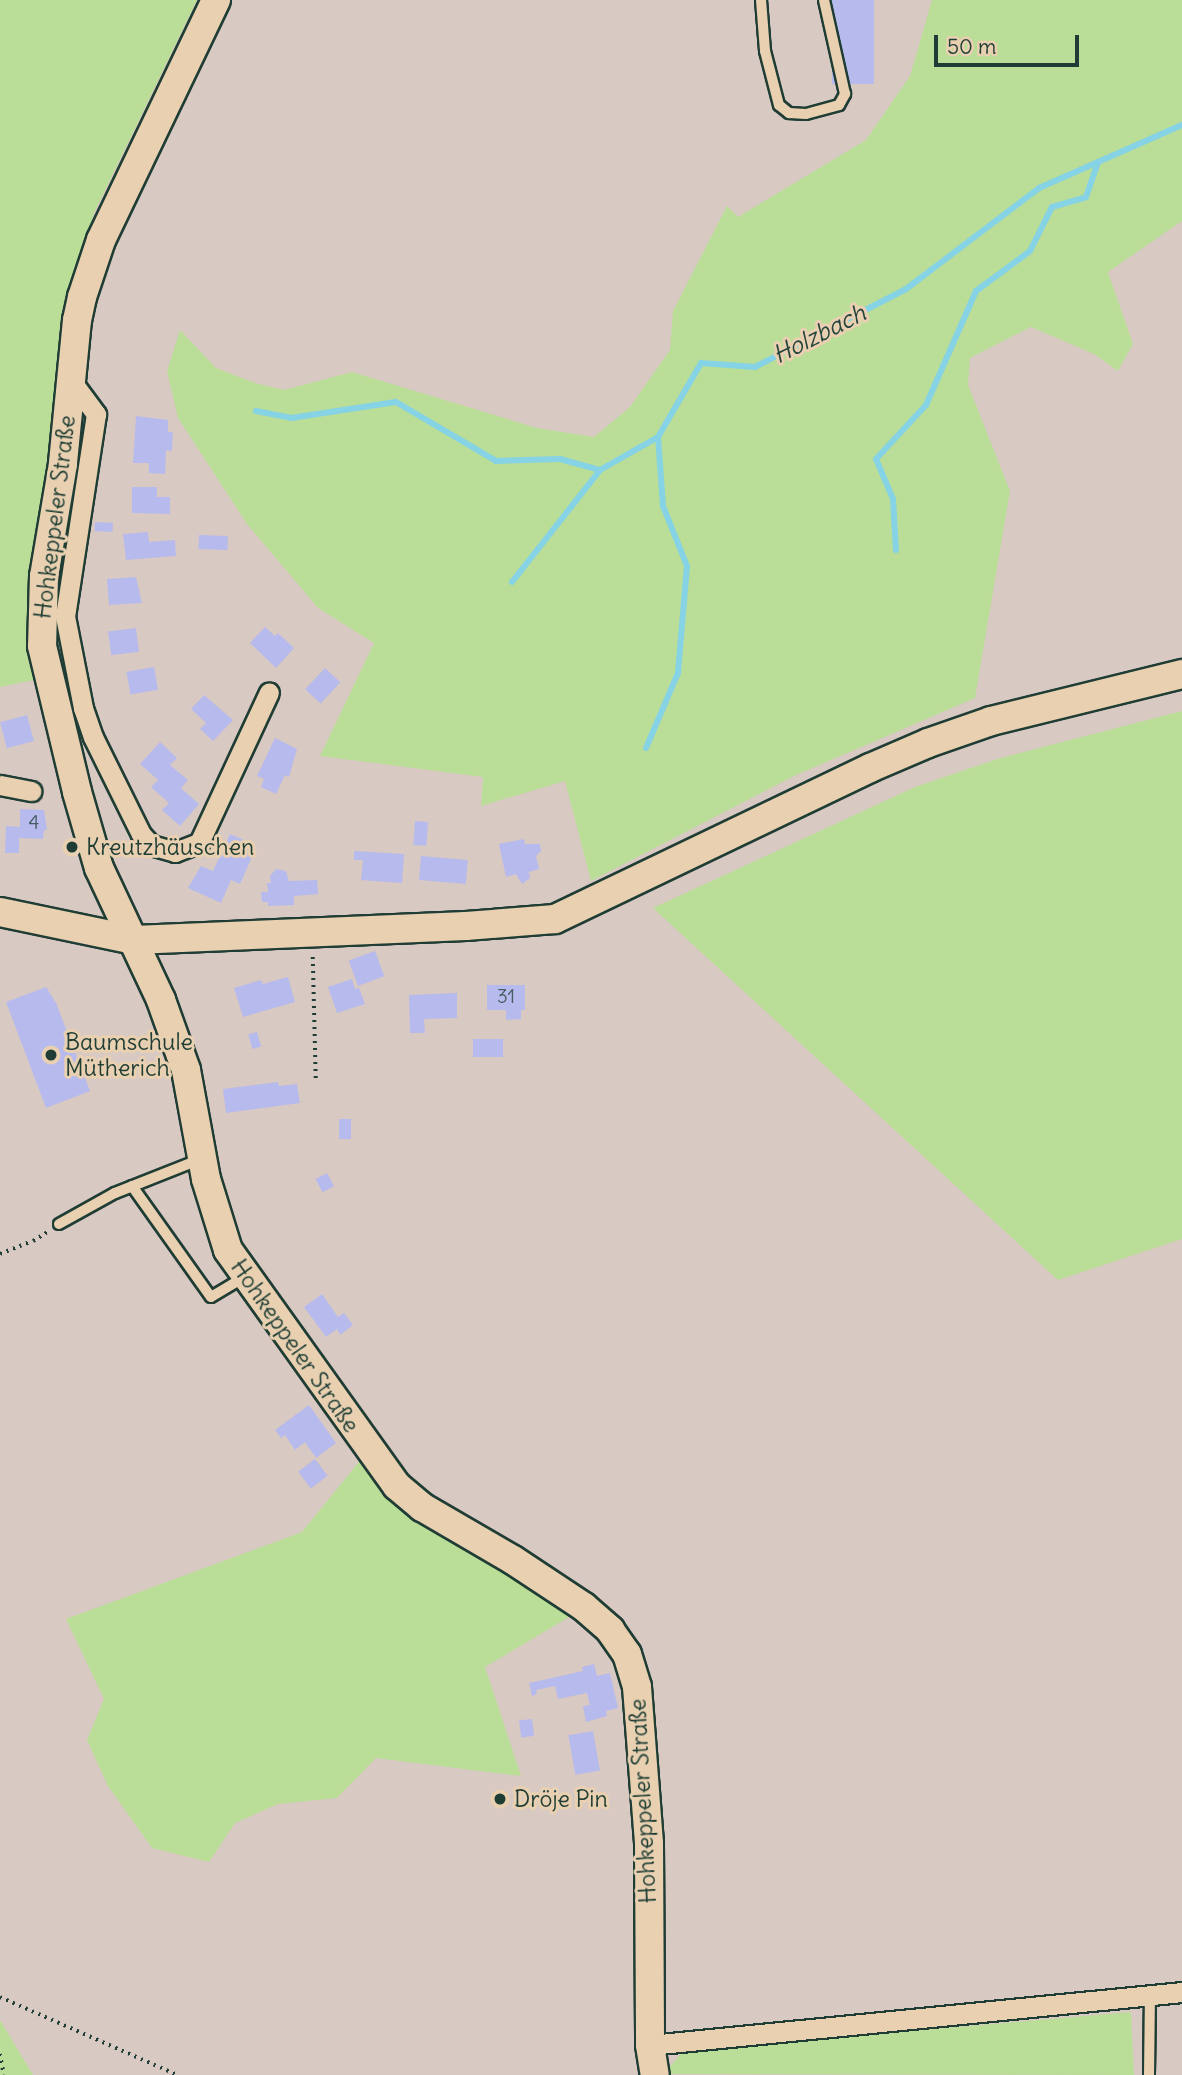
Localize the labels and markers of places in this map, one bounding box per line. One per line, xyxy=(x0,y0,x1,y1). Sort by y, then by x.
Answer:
place label: Kreutzhäuschen xyxy=(86,833,254,861)
marker: Kreutzhäuschen xyxy=(64,839,80,855)
place label: Baumschule Mütherich xyxy=(65,1028,193,1082)
marker: Baumschule Mütherich xyxy=(43,1047,59,1063)
place label: Dröje Pin xyxy=(514,1785,608,1813)
marker: Dröje Pin xyxy=(492,1791,508,1807)

